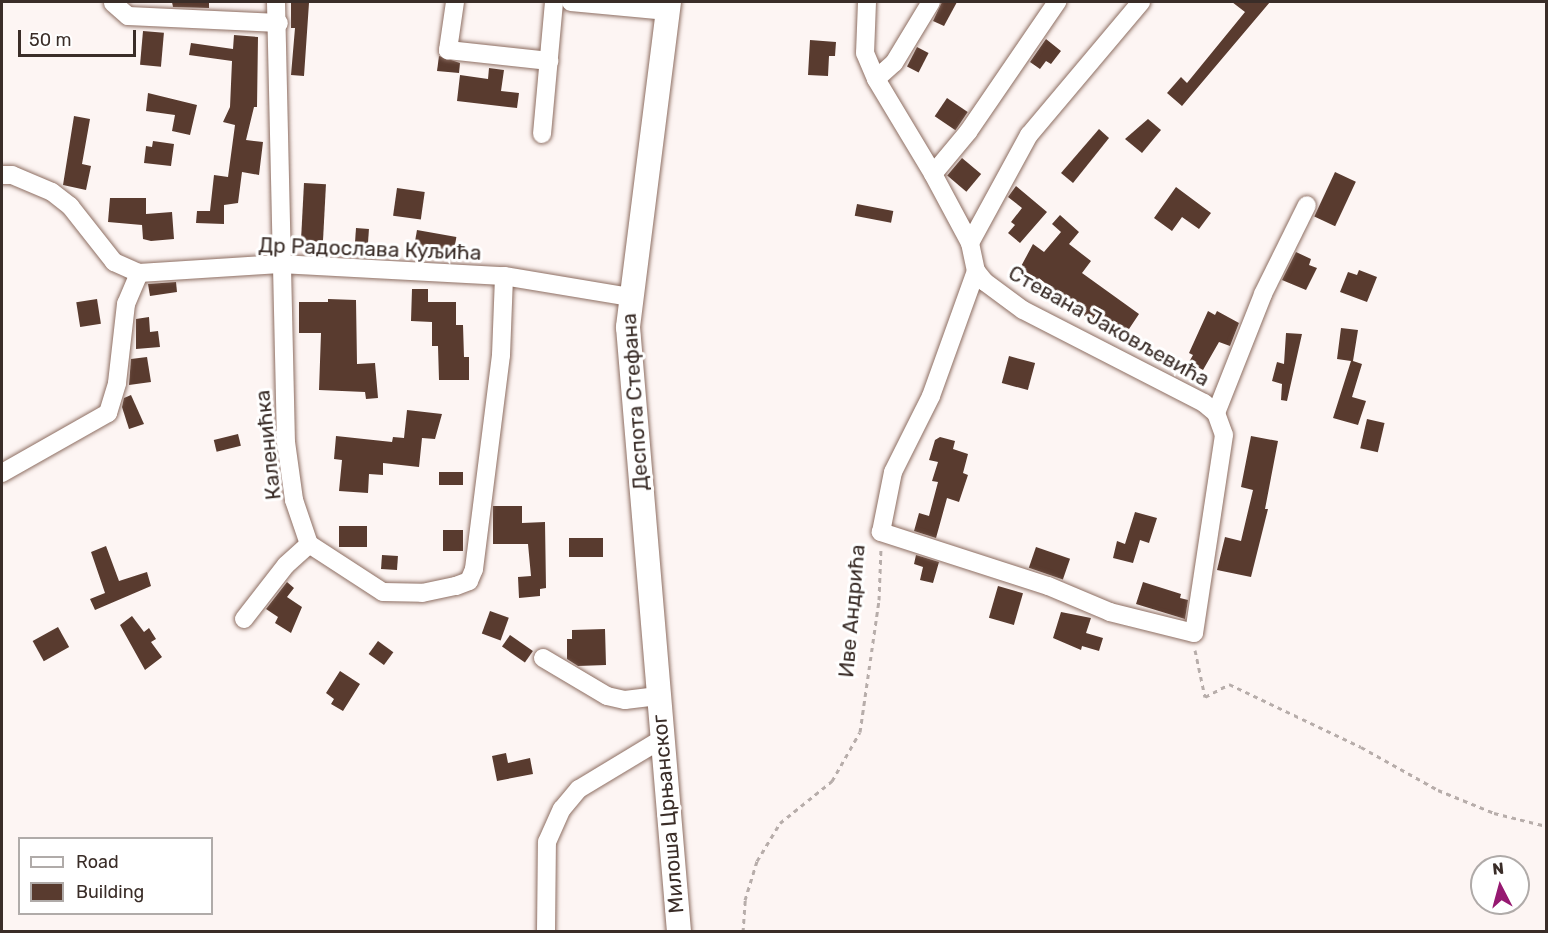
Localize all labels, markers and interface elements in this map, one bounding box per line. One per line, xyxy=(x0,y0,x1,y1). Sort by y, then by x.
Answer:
scale bar xyxy=(21,18,140,56)
text: 50 m xyxy=(29,29,72,51)
street label: Др Радослава Куљића xyxy=(258,233,482,265)
street label: Стевана Јаковљевића xyxy=(1004,260,1214,392)
street label: Деспота Стефана xyxy=(616,312,654,492)
street label: Каленићка xyxy=(250,389,286,501)
street label: Иве Андрића xyxy=(834,543,870,679)
street label: Милоша Црњанског xyxy=(647,714,689,914)
legend xyxy=(18,837,213,915)
text: Road xyxy=(76,851,119,873)
north arrow xyxy=(1470,855,1530,915)
text: N xyxy=(1492,859,1505,879)
text: Building xyxy=(76,881,144,903)

